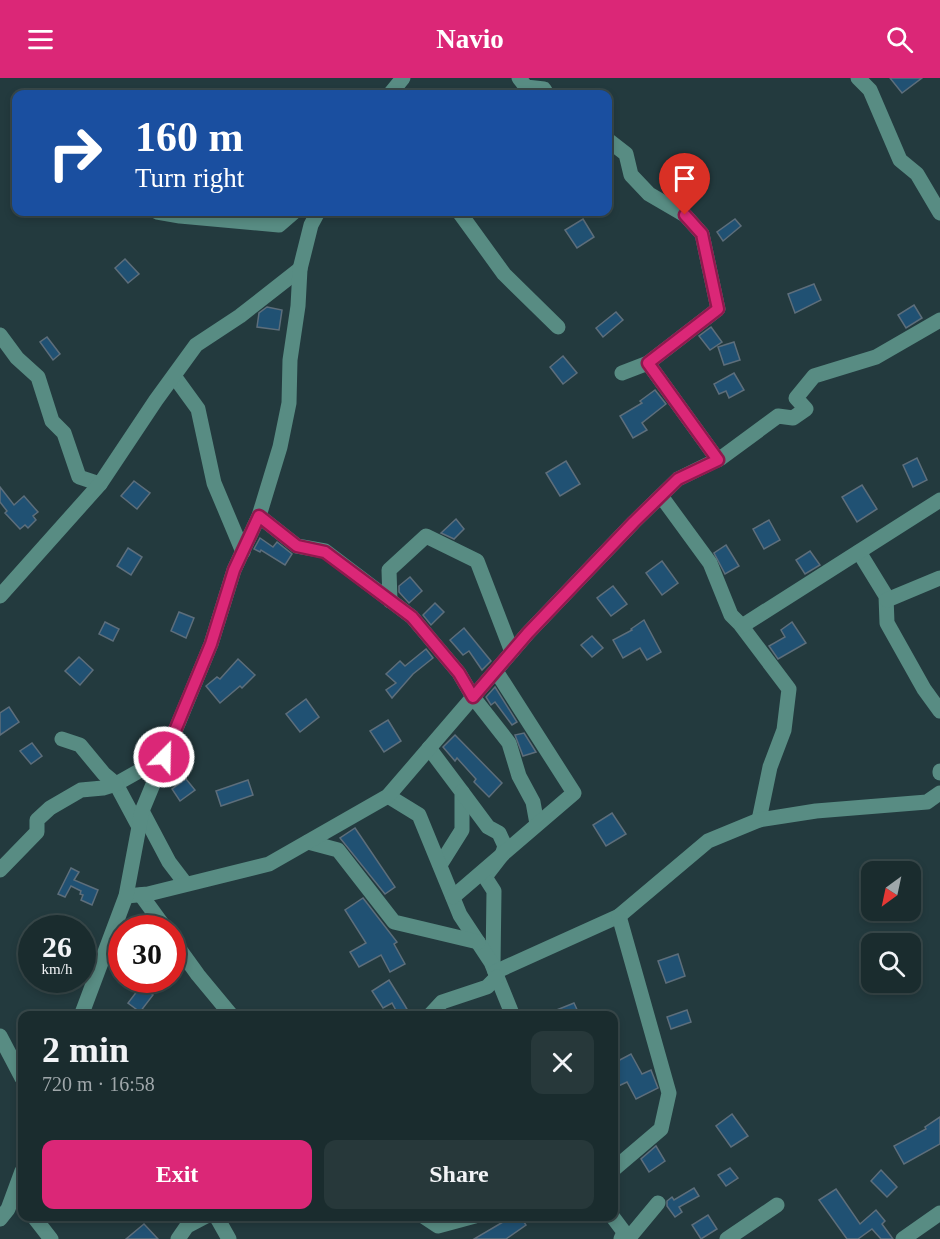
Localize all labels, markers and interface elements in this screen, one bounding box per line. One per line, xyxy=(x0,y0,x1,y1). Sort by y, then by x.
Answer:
icon: menu xyxy=(24,23,57,56)
icon: search xyxy=(883,23,916,56)
text: Navio xyxy=(436,24,504,54)
icon: right xyxy=(36,114,114,192)
text: 160 m xyxy=(135,114,244,160)
pin xyxy=(659,153,710,215)
icon: arrive xyxy=(668,162,701,195)
text: Turn right xyxy=(135,163,244,193)
position arrow xyxy=(132,725,196,789)
north arrow xyxy=(861,861,921,921)
map controls xyxy=(861,861,921,993)
speed limit sign: 30 xyxy=(108,915,186,993)
text: 26 xyxy=(42,930,72,963)
button: search xyxy=(861,933,921,993)
text: km/h xyxy=(42,961,72,977)
text: 2 min xyxy=(42,1030,129,1070)
button: close xyxy=(531,1031,594,1094)
text: 720 m · 16:58 xyxy=(42,1073,155,1095)
button: Exit xyxy=(42,1140,312,1209)
button: Share xyxy=(324,1140,594,1209)

